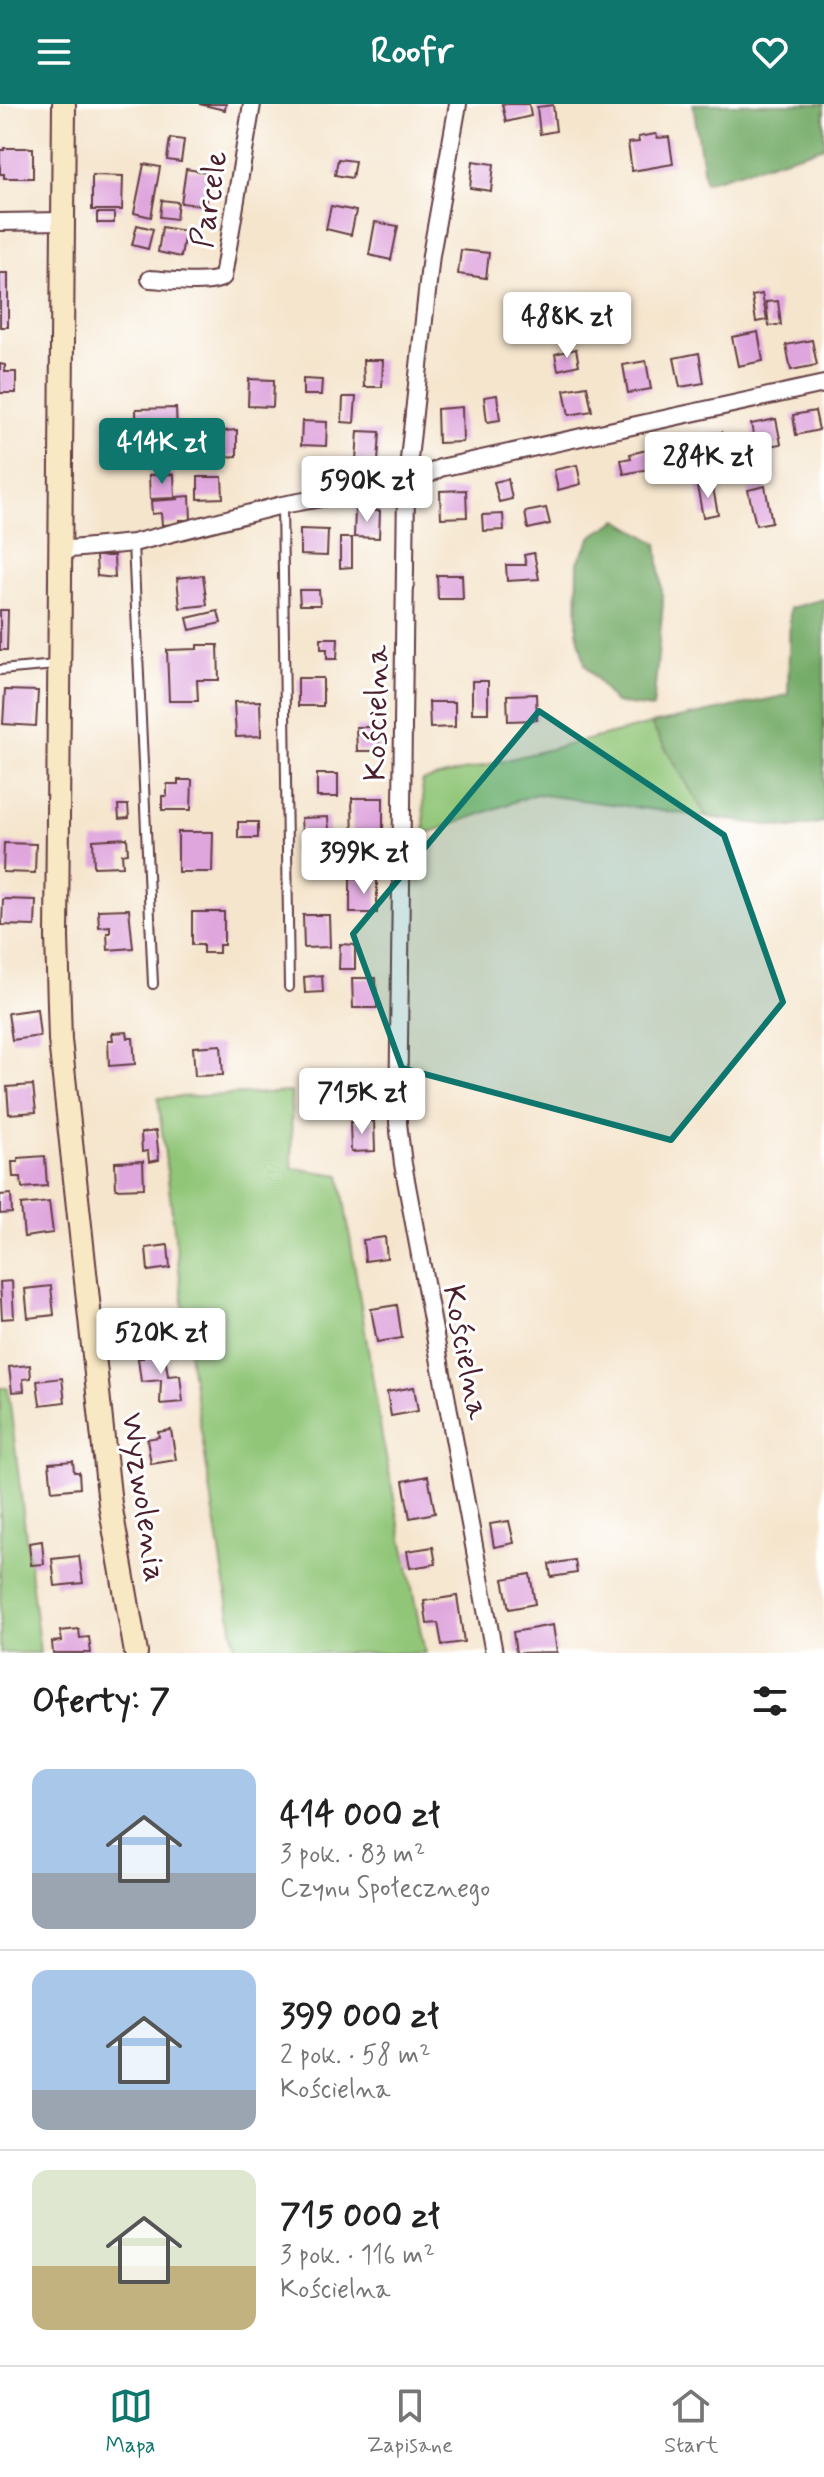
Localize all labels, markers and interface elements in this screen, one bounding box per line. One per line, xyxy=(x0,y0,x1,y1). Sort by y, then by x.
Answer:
text: Roofr xyxy=(371,29,453,76)
icon: menu xyxy=(32,30,76,74)
icon: heart xyxy=(748,30,792,74)
street label: Parcele xyxy=(182,148,238,251)
pin: 488K zł xyxy=(493,292,641,360)
text: 488K zł xyxy=(521,301,613,335)
pin: 414K zł xyxy=(88,418,236,486)
text: 414K zł xyxy=(117,427,207,461)
pin: 284K zł xyxy=(634,432,782,500)
text: 284K zł xyxy=(663,441,753,475)
pin: 590K zł xyxy=(293,456,441,524)
text: 590K zł xyxy=(320,465,414,499)
street label: Kościelna xyxy=(355,644,399,781)
pin: 399K zł xyxy=(290,828,438,896)
text: 399K zł xyxy=(319,837,409,871)
pin: 715K zł xyxy=(288,1068,436,1136)
text: 715K zł xyxy=(317,1077,407,1111)
street label: Kościelna xyxy=(431,1282,499,1424)
pin: 520K zł xyxy=(87,1308,235,1376)
text: 520K zł xyxy=(114,1317,208,1351)
street label: Wyzwolenia xyxy=(110,1410,176,1585)
text: Oferty: 7 xyxy=(32,1679,170,1724)
icon: filters xyxy=(748,1679,792,1723)
text: 414 000 zł xyxy=(280,1793,440,1838)
icon: home xyxy=(96,1801,192,1897)
text: 3 pok. · 83 m² xyxy=(280,1838,425,1872)
text: Czynu Społecznego xyxy=(280,1872,490,1906)
text: 399 000 zł xyxy=(280,1994,439,2039)
icon: home xyxy=(96,2002,192,2098)
text: 2 pok. · 58 m² xyxy=(280,2039,431,2073)
text: Kościelna xyxy=(280,2073,391,2107)
text: 715 000 zł xyxy=(280,2194,440,2239)
icon: home xyxy=(96,2202,192,2298)
text: 3 pok. · 116 m² xyxy=(280,2239,435,2273)
text: Kościelna xyxy=(280,2273,391,2307)
tab: Mapa xyxy=(106,2384,156,2460)
tab: Zapisane xyxy=(367,2384,453,2460)
tab: Start xyxy=(664,2384,718,2460)

